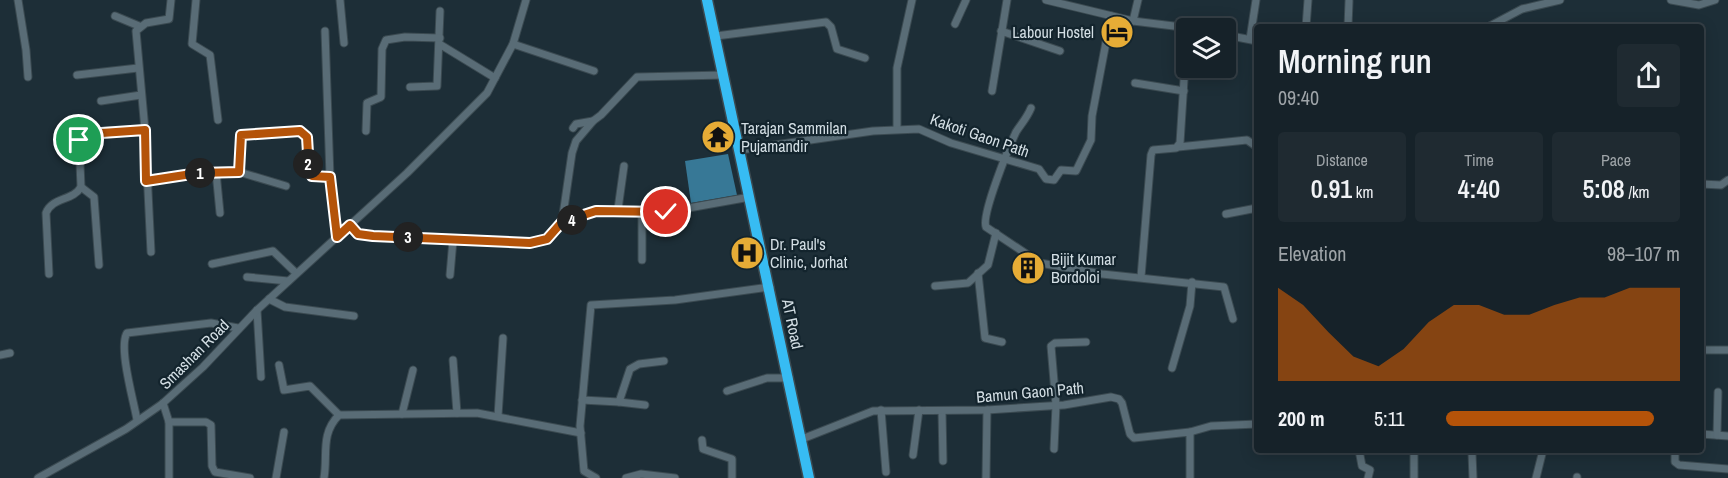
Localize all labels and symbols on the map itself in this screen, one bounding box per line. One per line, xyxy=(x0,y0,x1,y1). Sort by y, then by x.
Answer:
hotel icon: Labour Hostel xyxy=(1099,14,1135,50)
place label: Labour Hostel xyxy=(1012,21,1094,43)
street label: Kakoti Gaon Path xyxy=(927,108,1033,162)
pin xyxy=(53,114,104,165)
place label: Tarajan Sammilan Pujamandir xyxy=(741,117,847,157)
temple icon: Tarajan Sammilan Pujamandir xyxy=(700,119,736,155)
pin: 2 xyxy=(293,149,323,179)
pin: 1 xyxy=(185,158,215,188)
pin xyxy=(640,186,691,237)
pin: 4 xyxy=(557,205,587,235)
pin: 3 xyxy=(393,222,423,252)
place label: Dr. Paul's Clinic, Jorhat xyxy=(770,233,848,273)
hospital icon: Dr. Paul's Clinic, Jorhat xyxy=(729,235,765,271)
place label: Bijit Kumar Bordoloi xyxy=(1051,248,1117,288)
building icon: Bijit Kumar Bordoloi xyxy=(1010,250,1046,286)
street label: AT Road xyxy=(777,296,809,351)
street label: Smashan Road xyxy=(154,314,234,394)
street label: Bamun Gaon Path xyxy=(975,376,1085,408)

